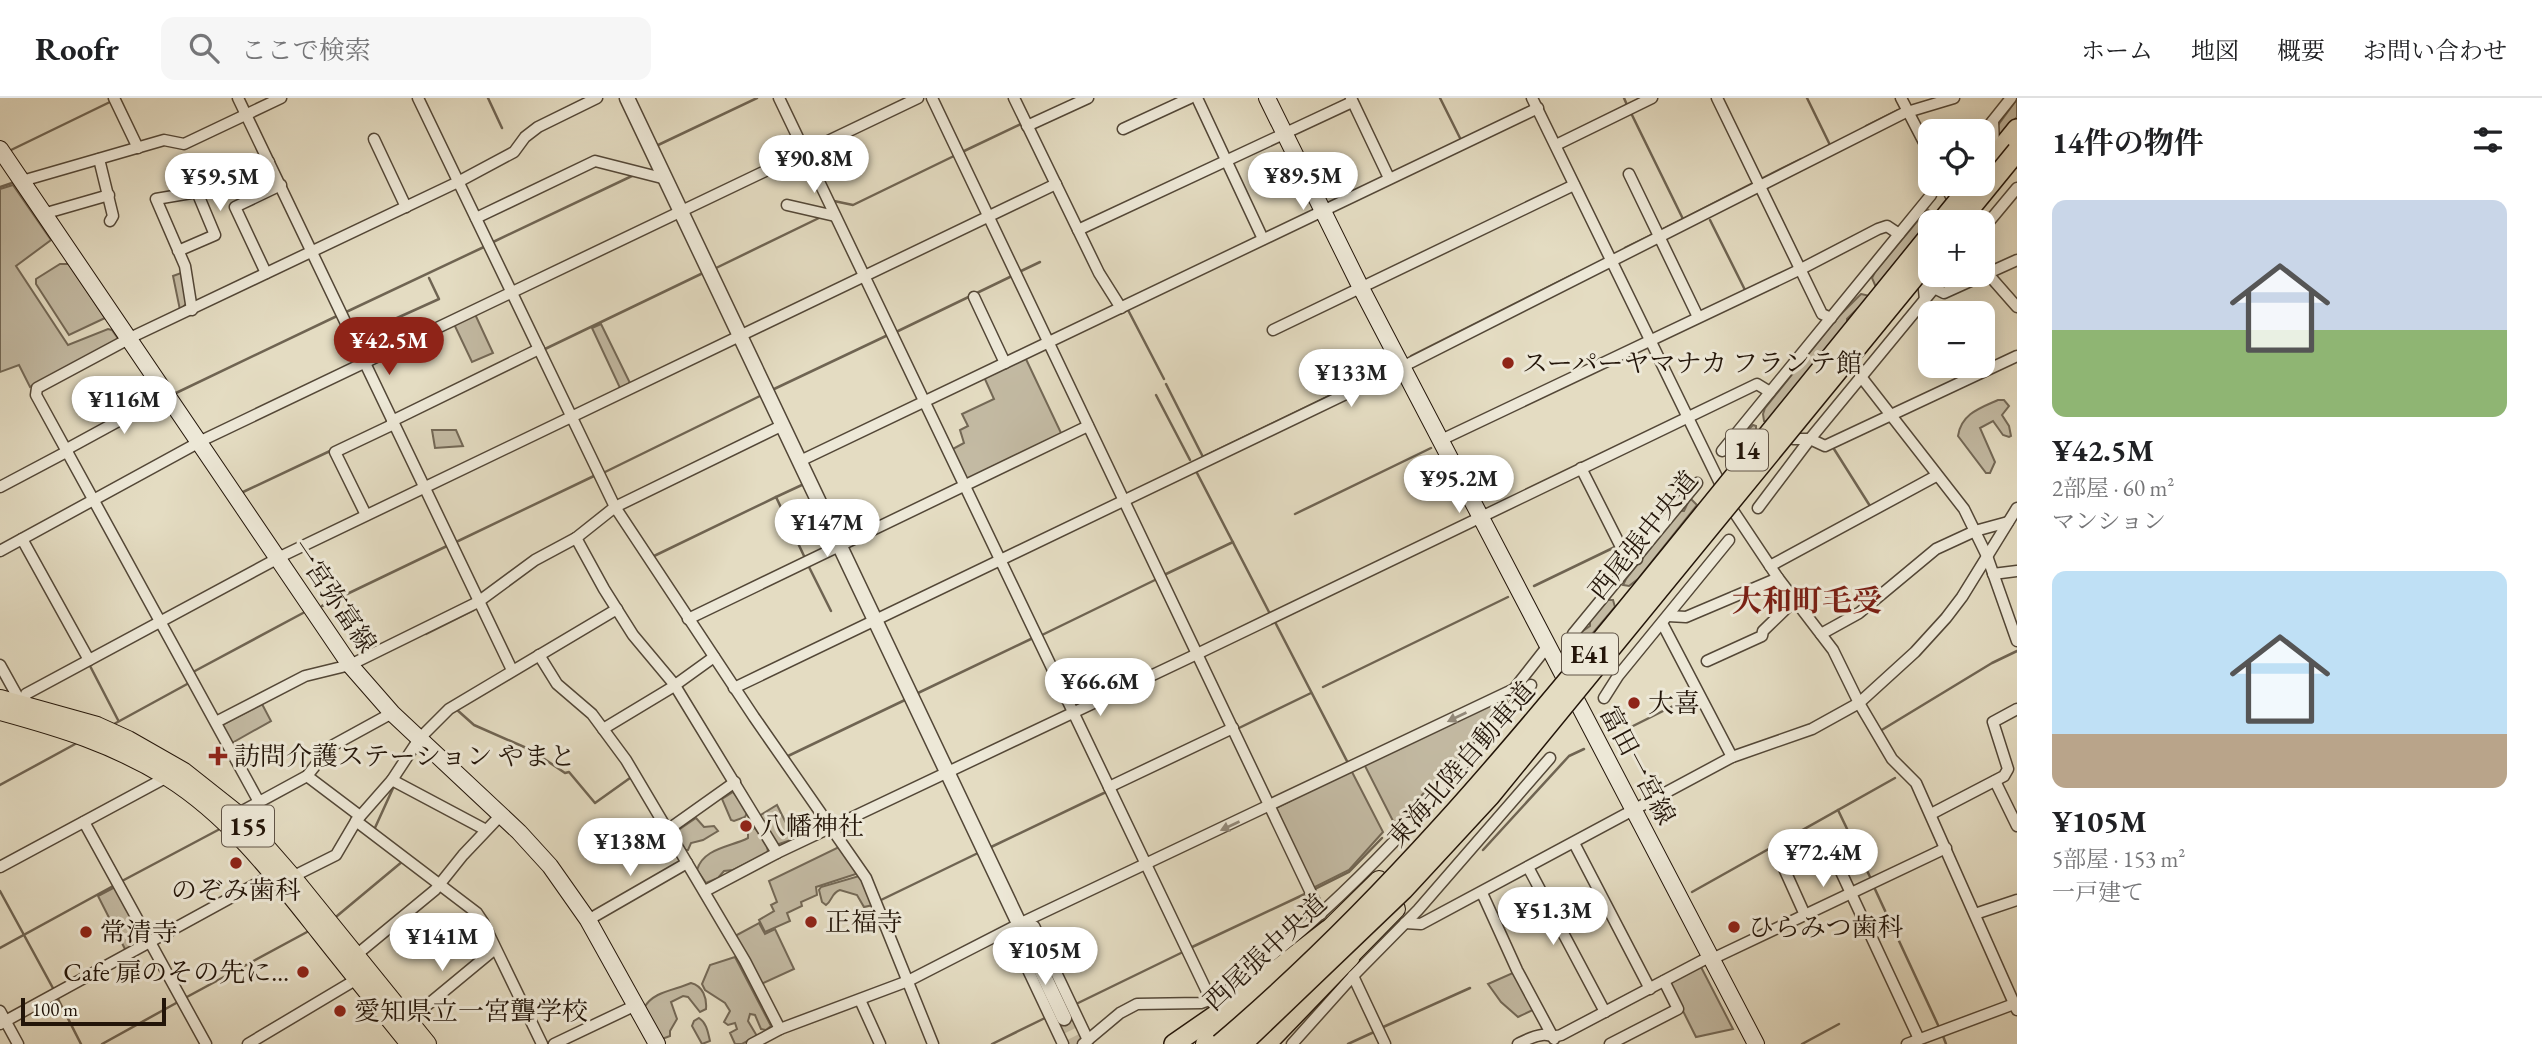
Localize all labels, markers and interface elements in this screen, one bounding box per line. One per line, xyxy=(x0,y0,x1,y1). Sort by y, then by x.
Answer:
search box xyxy=(161,17,651,80)
text: Roofr xyxy=(35,27,119,70)
icon: search xyxy=(185,29,223,67)
text: ここで検索 xyxy=(241,33,371,67)
text: ホーム xyxy=(2081,35,2153,66)
text: 地図 xyxy=(2191,35,2239,66)
text: 概要 xyxy=(2277,35,2325,66)
text: お問い合わせ xyxy=(2363,35,2507,66)
map controls xyxy=(1918,119,1995,378)
button: locate xyxy=(1918,119,1995,196)
icon: filters xyxy=(2469,121,2507,159)
text: 14件の物件 xyxy=(2052,123,2204,162)
pin: ¥90.8M xyxy=(757,136,871,195)
text: ¥90.8M xyxy=(775,143,853,173)
pin: ¥89.5M xyxy=(1246,152,1360,212)
pin: ¥59.5M xyxy=(163,153,277,213)
text: ¥89.5M xyxy=(1264,160,1342,190)
text: ¥59.5M xyxy=(181,161,259,191)
button: + xyxy=(1918,210,1995,287)
icon: home xyxy=(2217,245,2343,371)
button: − xyxy=(1918,301,1995,378)
pin: ¥42.5M xyxy=(332,317,446,377)
text: ¥42.5M xyxy=(350,325,428,355)
place label: スーパーヤマナカ フランテ館 xyxy=(1522,346,1862,380)
pin: ¥133M xyxy=(1302,350,1400,409)
marker: スーパーヤマナカ フランテ館 xyxy=(1500,355,1516,371)
text: ¥133M xyxy=(1315,357,1387,387)
pin: ¥116M xyxy=(75,376,173,436)
text: ¥116M xyxy=(88,384,160,414)
road number: 14 xyxy=(1726,430,1768,470)
text: ¥42.5M xyxy=(2052,431,2154,470)
pin: ¥95.2M xyxy=(1402,456,1516,515)
text: ¥95.2M xyxy=(1420,463,1498,493)
street label: 西尾張中央道 xyxy=(1581,464,1705,606)
text: 2部屋 · 60 m² xyxy=(2052,473,2174,503)
pin: ¥147M xyxy=(778,500,876,559)
text: マンション xyxy=(2052,506,2166,536)
text: ¥147M xyxy=(791,507,863,537)
street label: 一宮弥富線 xyxy=(284,533,384,659)
district label: 大和町毛受 xyxy=(1732,581,1882,620)
icon: home xyxy=(2217,616,2343,742)
road number: E41 xyxy=(1562,634,1618,674)
pin: ¥66.6M xyxy=(1043,658,1157,718)
text: ¥66.6M xyxy=(1061,666,1139,696)
street label: 東海北陸自動車道 xyxy=(1380,674,1542,854)
place label: 大喜 xyxy=(1648,686,1700,720)
marker: 大喜 xyxy=(1626,695,1642,711)
street label: 富田一宮線 xyxy=(1592,700,1684,830)
one-way arrow xyxy=(1447,711,1467,722)
place label: 訪問介護ステーション やまと xyxy=(234,739,576,773)
marker: 訪問介護ステーション やまと xyxy=(208,746,228,766)
text: ¥105M xyxy=(2052,802,2147,841)
road number: 155 xyxy=(222,806,274,846)
place label: 八幡神社 xyxy=(760,809,864,843)
pin: ¥138M xyxy=(581,818,679,878)
marker: 八幡神社 xyxy=(738,818,754,834)
one-way arrow xyxy=(1220,820,1240,832)
text: ¥138M xyxy=(594,826,666,856)
pin: ¥72.4M xyxy=(1766,830,1880,889)
text: ¥72.4M xyxy=(1784,837,1862,867)
text: 5部屋 · 153 m² xyxy=(2052,844,2185,874)
marker: のぞみ歯科 xyxy=(228,855,244,871)
place label: のぞみ歯科 xyxy=(171,873,301,907)
text: 一戸建て xyxy=(2052,877,2144,907)
street label: 西尾張中央道 xyxy=(1196,886,1334,1018)
pin: ¥51.3M xyxy=(1496,888,1610,947)
text: ¥51.3M xyxy=(1514,895,1592,925)
place label: 正福寺 xyxy=(825,905,903,939)
place label: ひらみつ歯科 xyxy=(1748,910,1903,944)
pin: ¥141M xyxy=(393,914,491,973)
marker: 正福寺 xyxy=(803,914,819,930)
place label: 常清寺 xyxy=(100,915,178,949)
marker: ひらみつ歯科 xyxy=(1726,919,1742,935)
text: ¥141M xyxy=(406,921,478,951)
marker: 常清寺 xyxy=(78,924,94,940)
pin: ¥105M xyxy=(996,928,1094,987)
text: ¥105M xyxy=(1009,935,1081,965)
place label: Cafe 扉のその先に… xyxy=(63,955,289,989)
marker: Cafe 扉のその先に… xyxy=(295,964,311,980)
place label: 愛知県立一宮聾学校 xyxy=(354,994,588,1028)
scale bar xyxy=(21,995,166,1027)
text: 100 m xyxy=(32,997,78,1022)
marker: 愛知県立一宮聾学校 xyxy=(332,1003,348,1019)

